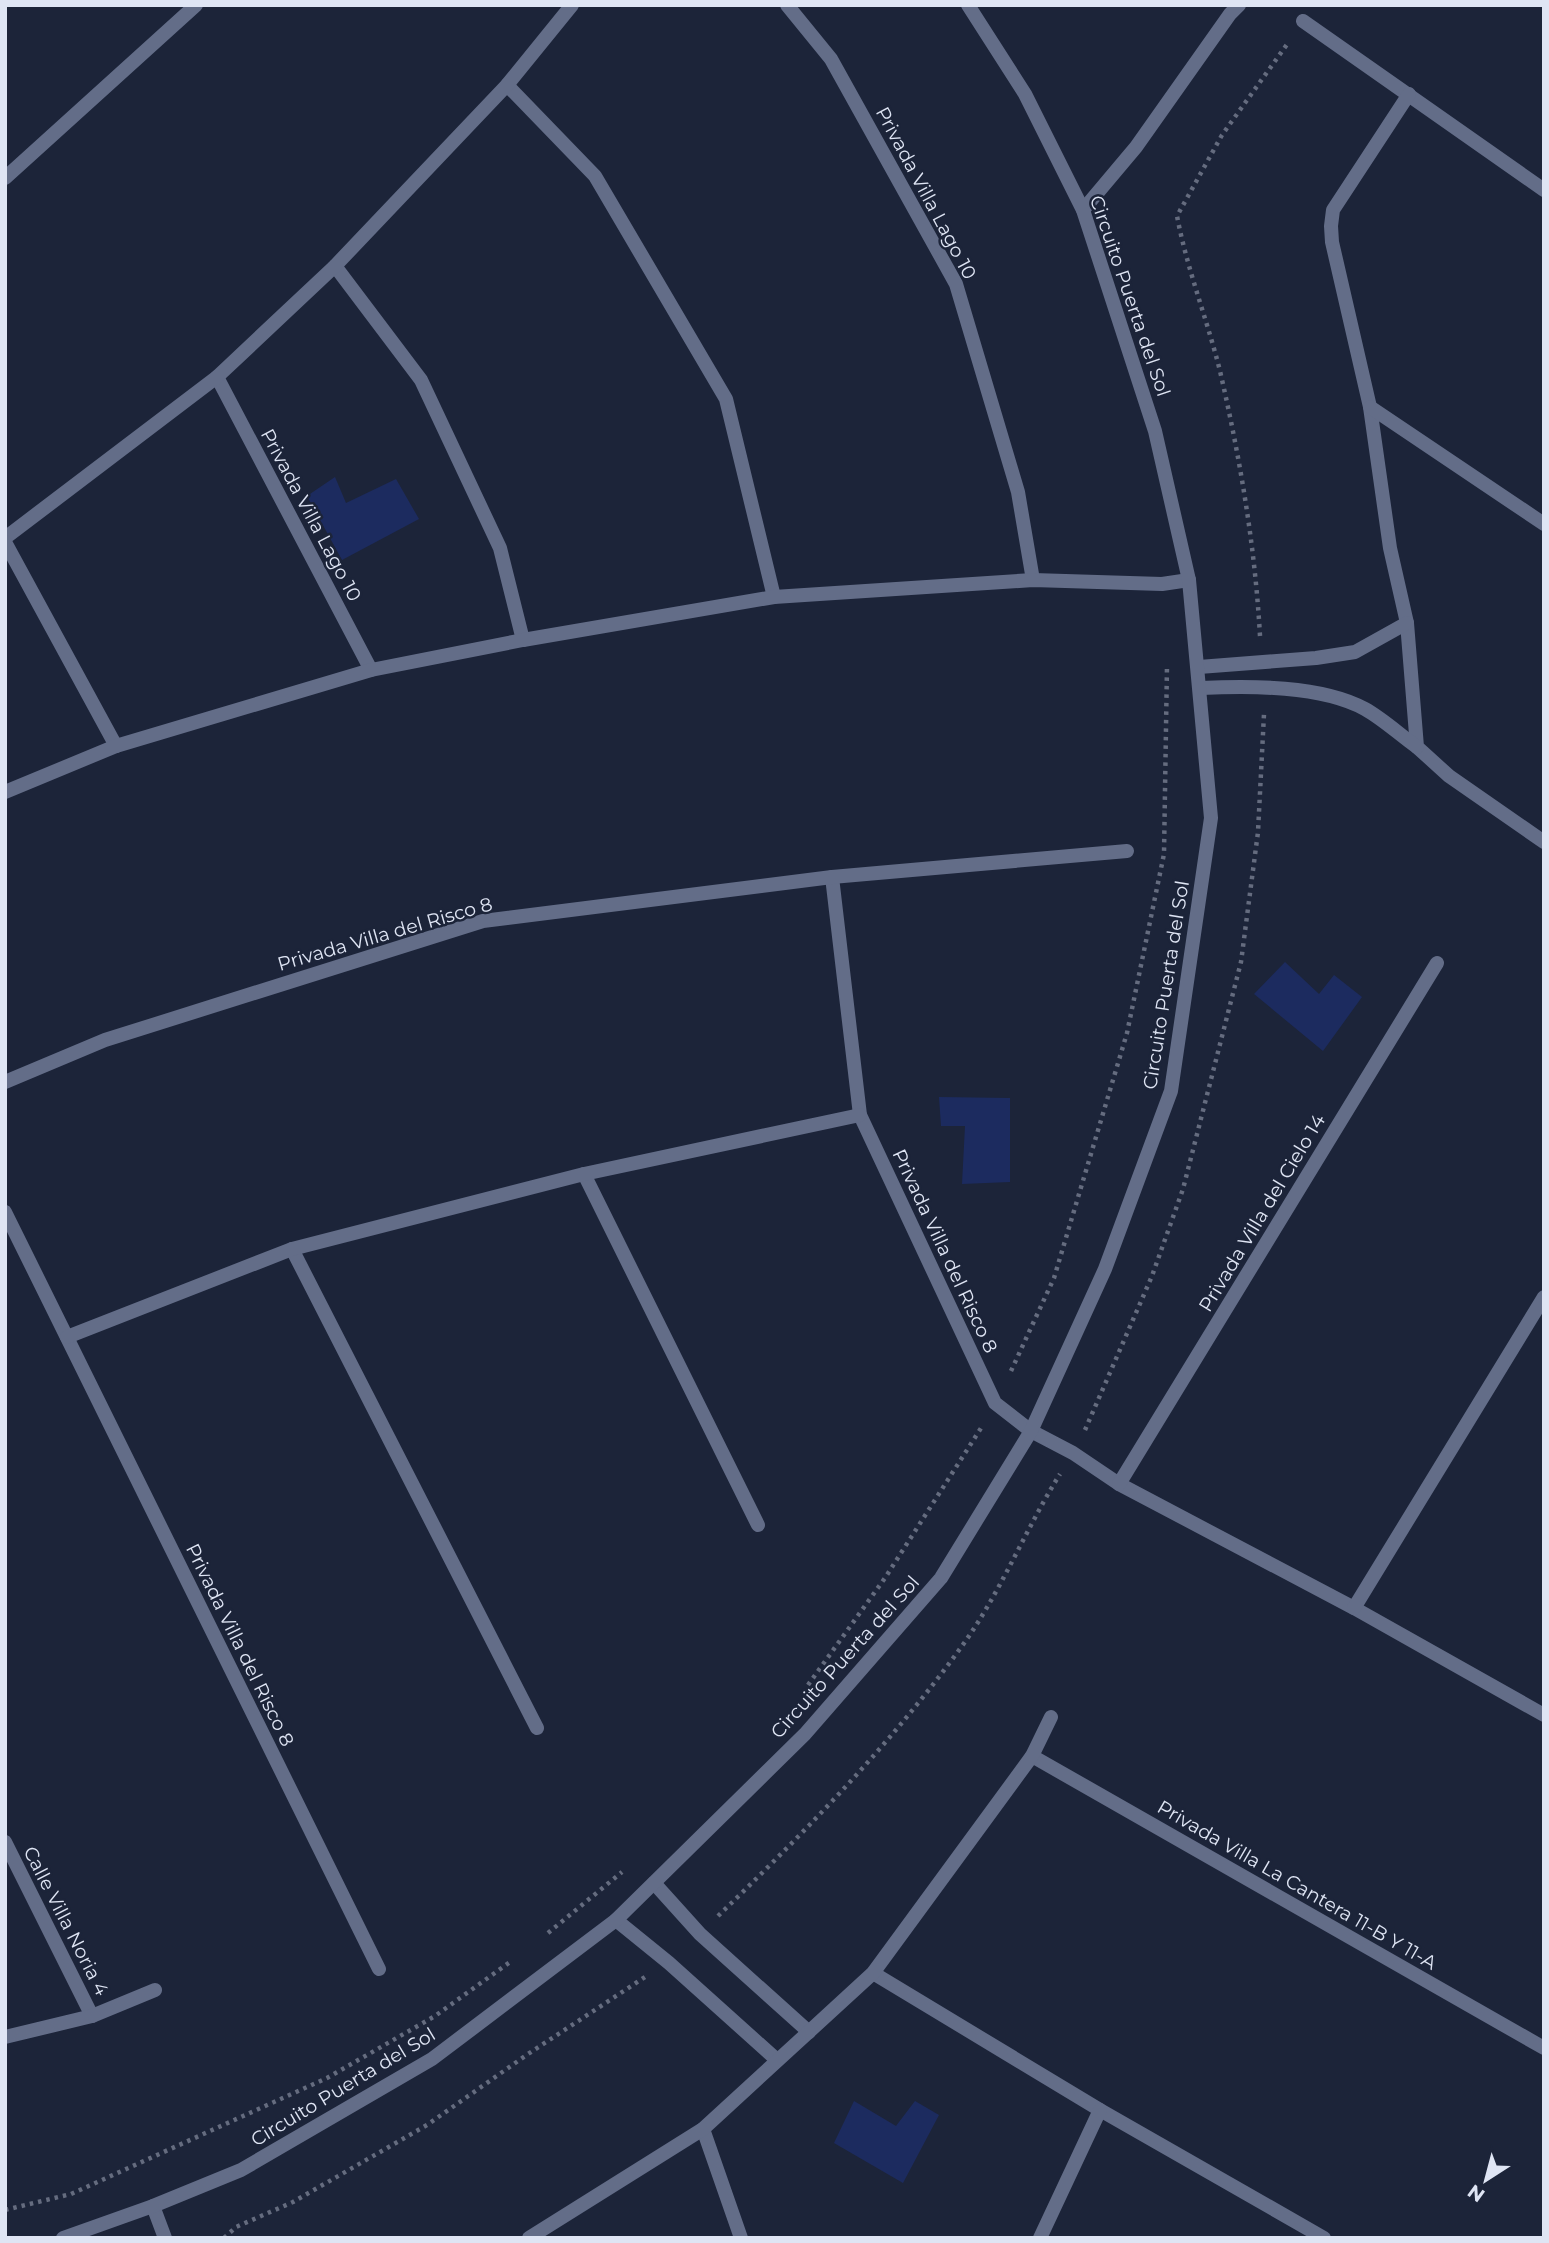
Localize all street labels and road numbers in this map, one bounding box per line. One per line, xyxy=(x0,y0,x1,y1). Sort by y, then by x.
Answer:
street label: Privada Villa Lago 10 xyxy=(871,103,981,283)
street label: Circuito Puerta del Sol xyxy=(1085,192,1175,400)
street label: Privada Villa Lago 10 xyxy=(256,425,366,605)
street label: Circuito Puerta del Sol xyxy=(1138,879,1194,1091)
street label: Privada Villa del Risco 8 xyxy=(275,892,495,976)
street label: Privada Villa del Cielo 14 xyxy=(1194,1110,1330,1316)
street label: Privada Villa del Risco 8 xyxy=(888,1145,1002,1357)
street label: Privada Villa del Risco 8 xyxy=(181,1540,299,1750)
street label: Circuito Puerta del Sol xyxy=(766,1571,924,1743)
street label: Privada Villa La Cantera 11-B Y 11-A xyxy=(1153,1795,1441,1975)
street label: Calle Villa Noria 4 xyxy=(18,1843,114,2000)
street label: Circuito Puerta del Sol xyxy=(247,2023,439,2151)

